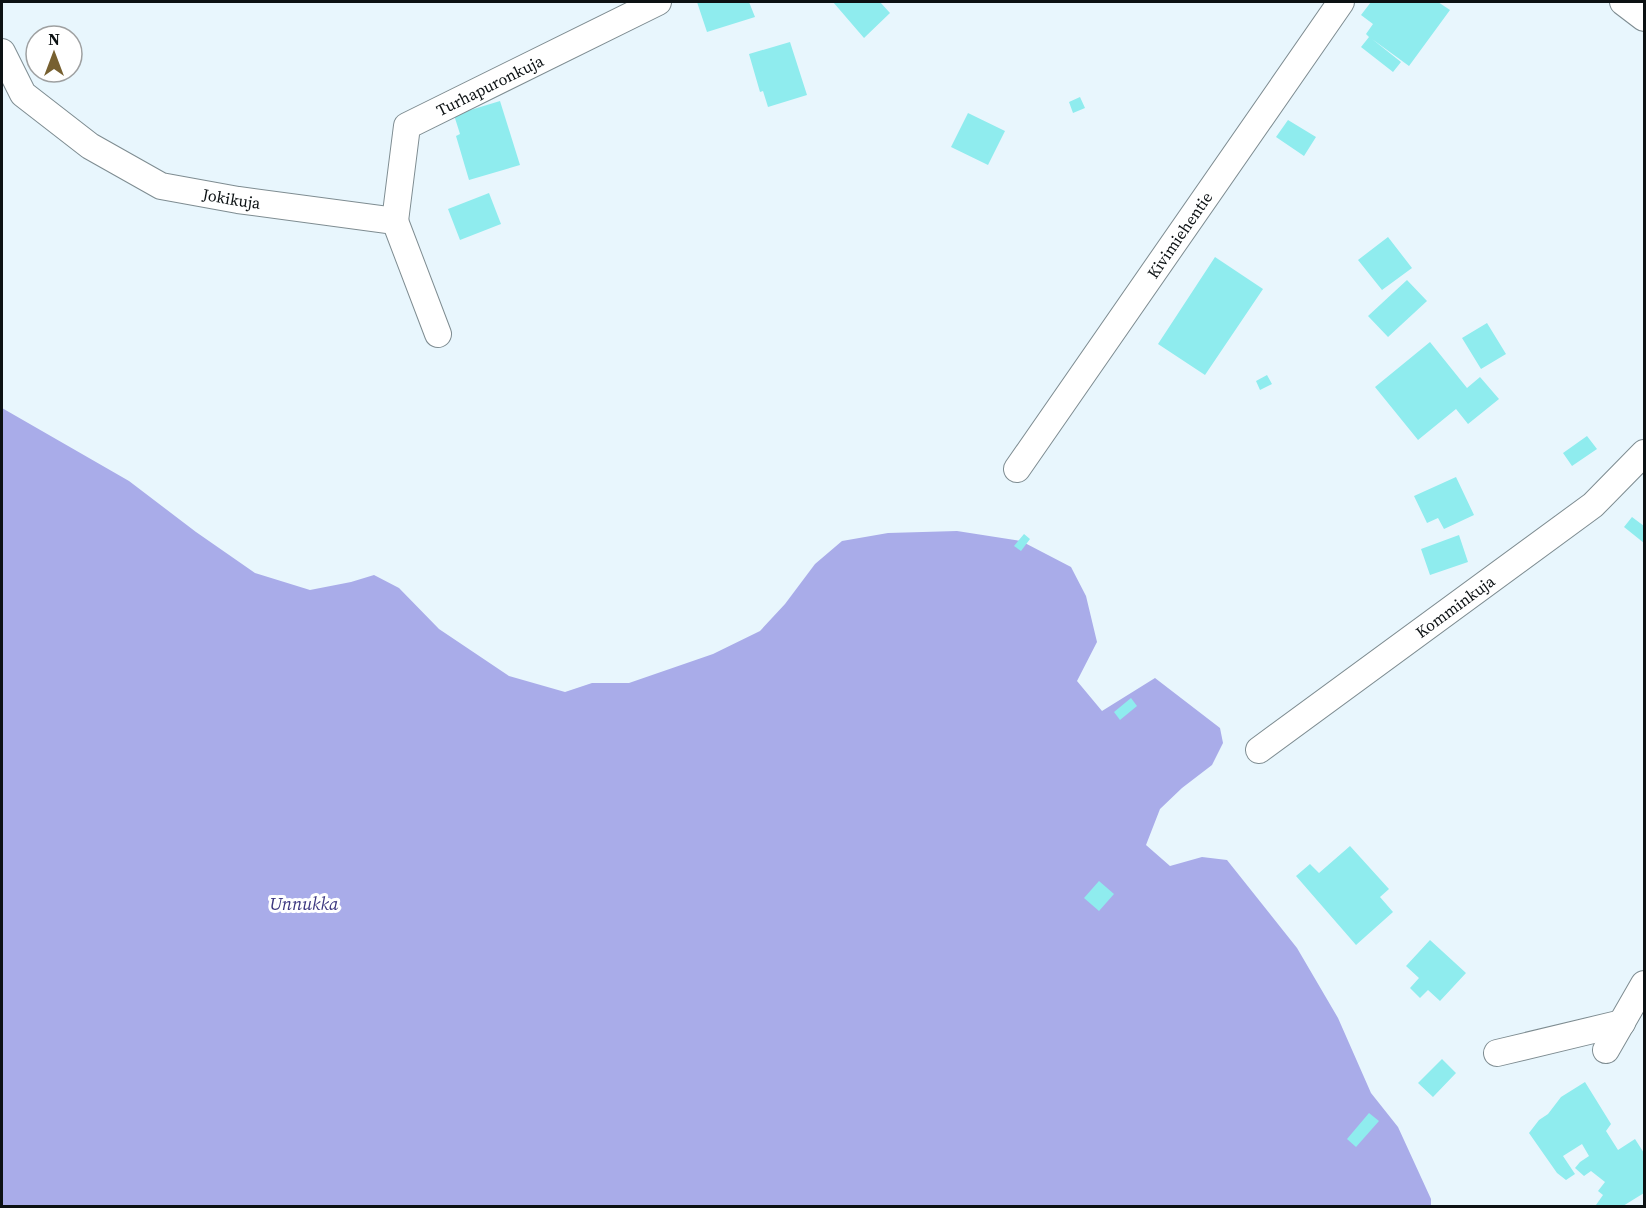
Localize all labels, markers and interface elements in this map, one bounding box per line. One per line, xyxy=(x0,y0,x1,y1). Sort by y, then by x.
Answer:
north arrow xyxy=(24,24,84,84)
text: N xyxy=(48,28,60,50)
street label: Turhapuronkuja xyxy=(432,49,548,121)
street label: Jokikuja xyxy=(200,183,263,214)
street label: Kivimiehentie xyxy=(1142,187,1217,283)
street label: Komminkuja xyxy=(1411,569,1500,643)
water label: Unnukka xyxy=(270,891,339,916)

